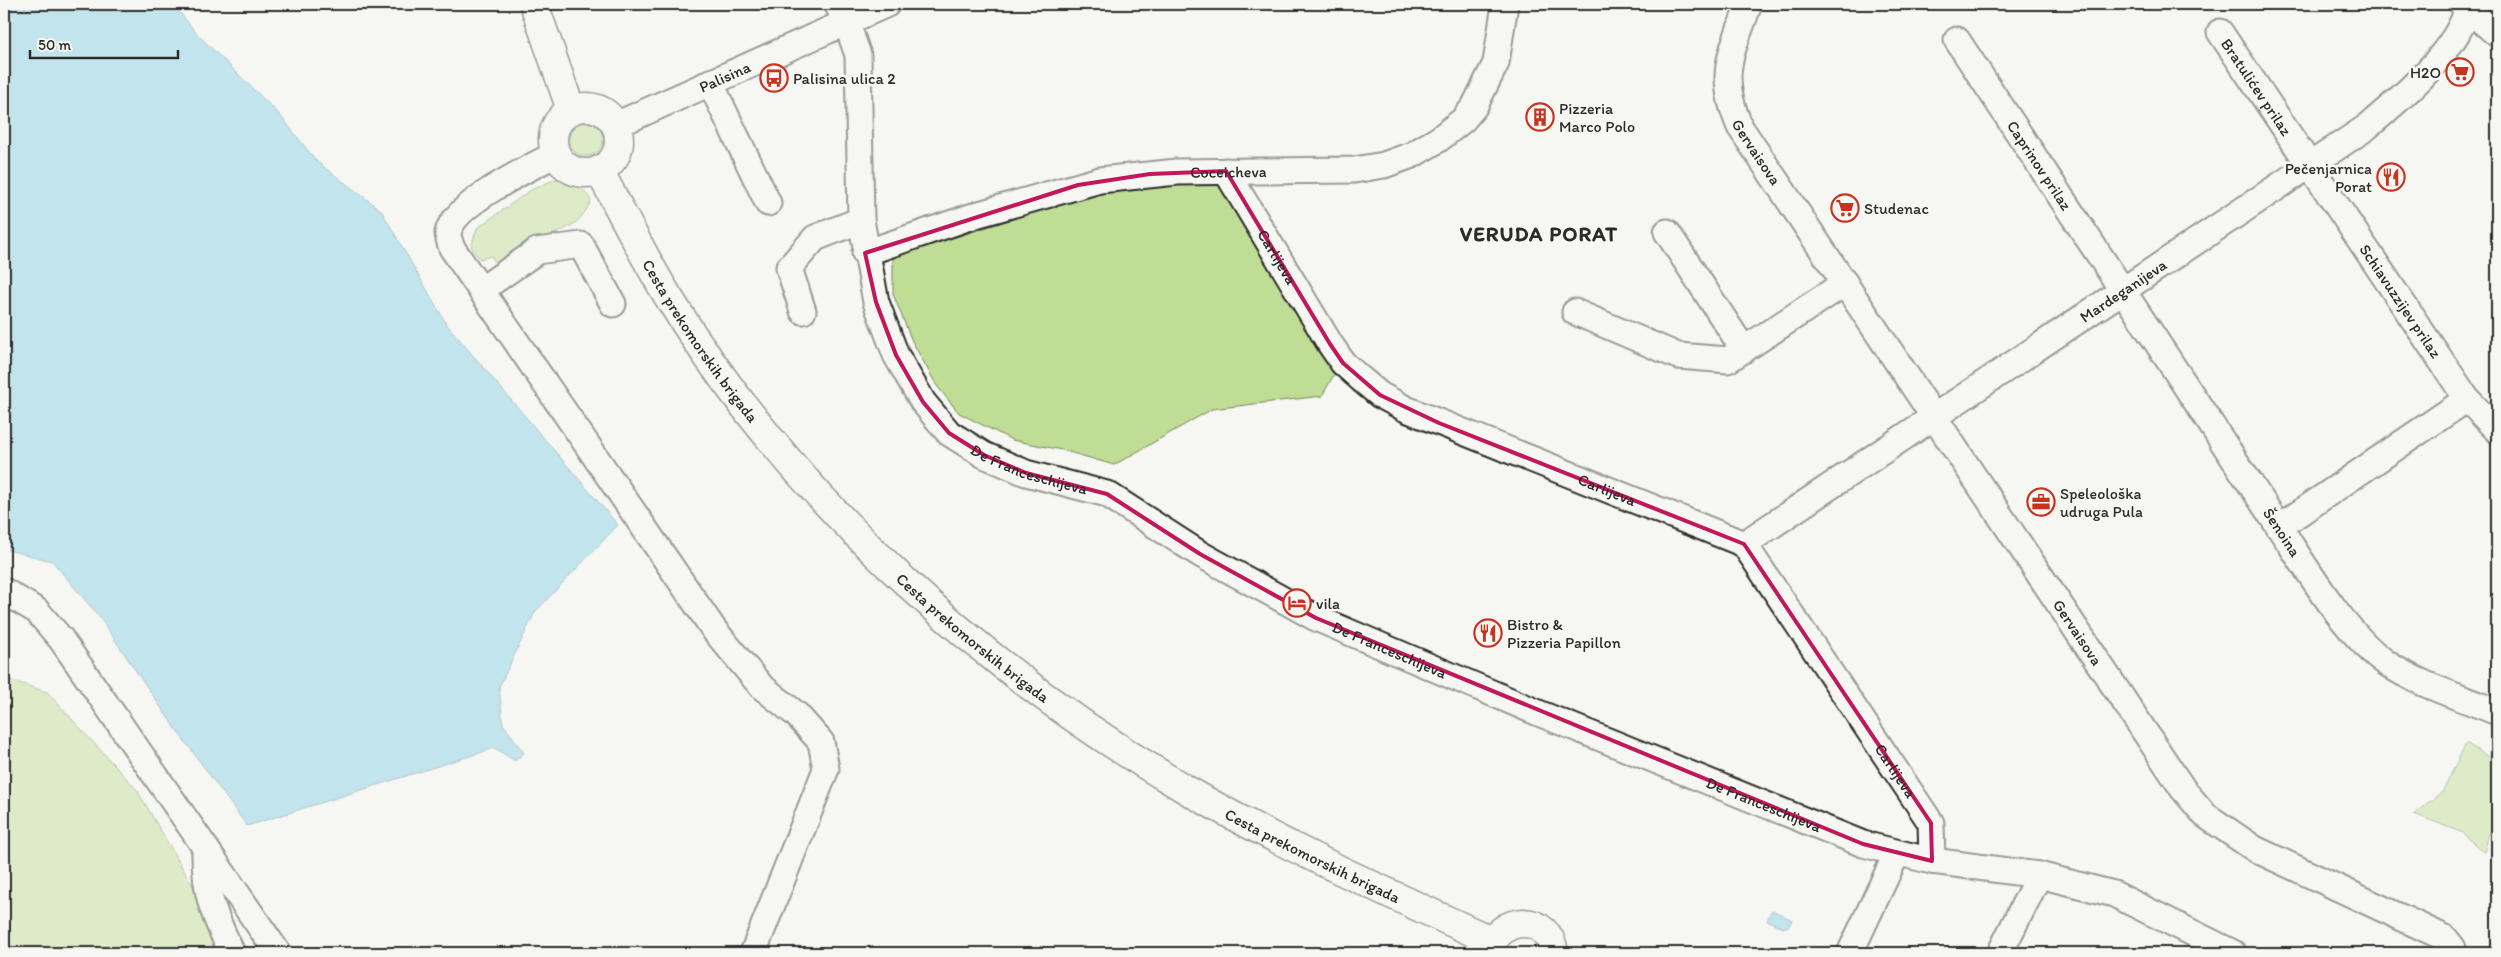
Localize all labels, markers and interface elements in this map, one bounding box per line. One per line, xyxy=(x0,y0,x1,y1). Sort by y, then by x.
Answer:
scale bar xyxy=(30,28,178,60)
street label: Bratulićev prilaz xyxy=(2217,35,2296,140)
text: 50 m xyxy=(38,36,71,54)
street label: Palisina xyxy=(696,57,754,97)
supermarket icon: H2O xyxy=(2445,57,2475,87)
bus stop icon: Palisina ulica 2 xyxy=(759,63,789,93)
place label: H2O xyxy=(2410,63,2441,82)
place label: Palisina ulica 2 xyxy=(793,69,896,88)
place label: Pizzeria Marco Polo xyxy=(1559,99,1635,136)
building icon: Pizzeria Marco Polo xyxy=(1525,102,1555,132)
street label: Gervaisova xyxy=(1728,116,1785,189)
street label: Caprinov prilaz xyxy=(2003,117,2076,214)
place label: Pečenjarnica Porat xyxy=(2285,159,2372,196)
street label: Coceicheva xyxy=(1190,162,1267,182)
restaurant icon: Pečenjarnica Porat xyxy=(2376,162,2406,192)
supermarket icon: Studenac xyxy=(1830,193,1860,223)
place label: Studenac xyxy=(1864,199,1929,218)
district label: VERUDA PORAT xyxy=(1460,221,1618,246)
street label: Carlijeva xyxy=(1253,226,1301,289)
street label: Schiavuzzijev prilaz xyxy=(2356,241,2446,362)
street label: Mardeganijeva xyxy=(2076,255,2171,327)
street label: Cesta prekomorskih brigada xyxy=(638,256,763,427)
street label: De Franceschijeva xyxy=(967,440,1090,499)
street label: Carlijeva xyxy=(1575,470,1639,510)
place label: Speleološka udruga Pula xyxy=(2060,484,2143,521)
office icon: Speleološka udruga Pula xyxy=(2026,487,2056,517)
street label: Šenoina xyxy=(2259,504,2305,561)
street label: Cesta prekomorskih brigada xyxy=(892,569,1053,707)
hotel icon: vila xyxy=(1282,588,1312,618)
place label: vila xyxy=(1316,594,1340,613)
street label: Gervaisova xyxy=(2049,596,2107,669)
place label: Bistro & Pizzeria Papillon xyxy=(1507,615,1621,652)
street label: De Franceschijeva xyxy=(1329,617,1450,683)
restaurant icon: Bistro & Pizzeria Papillon xyxy=(1473,618,1503,648)
street label: Carlijeva xyxy=(1871,740,1921,802)
street label: De Franceschijeva xyxy=(1703,773,1825,836)
street label: Cesta prekomorskih brigada xyxy=(1222,804,1404,907)

